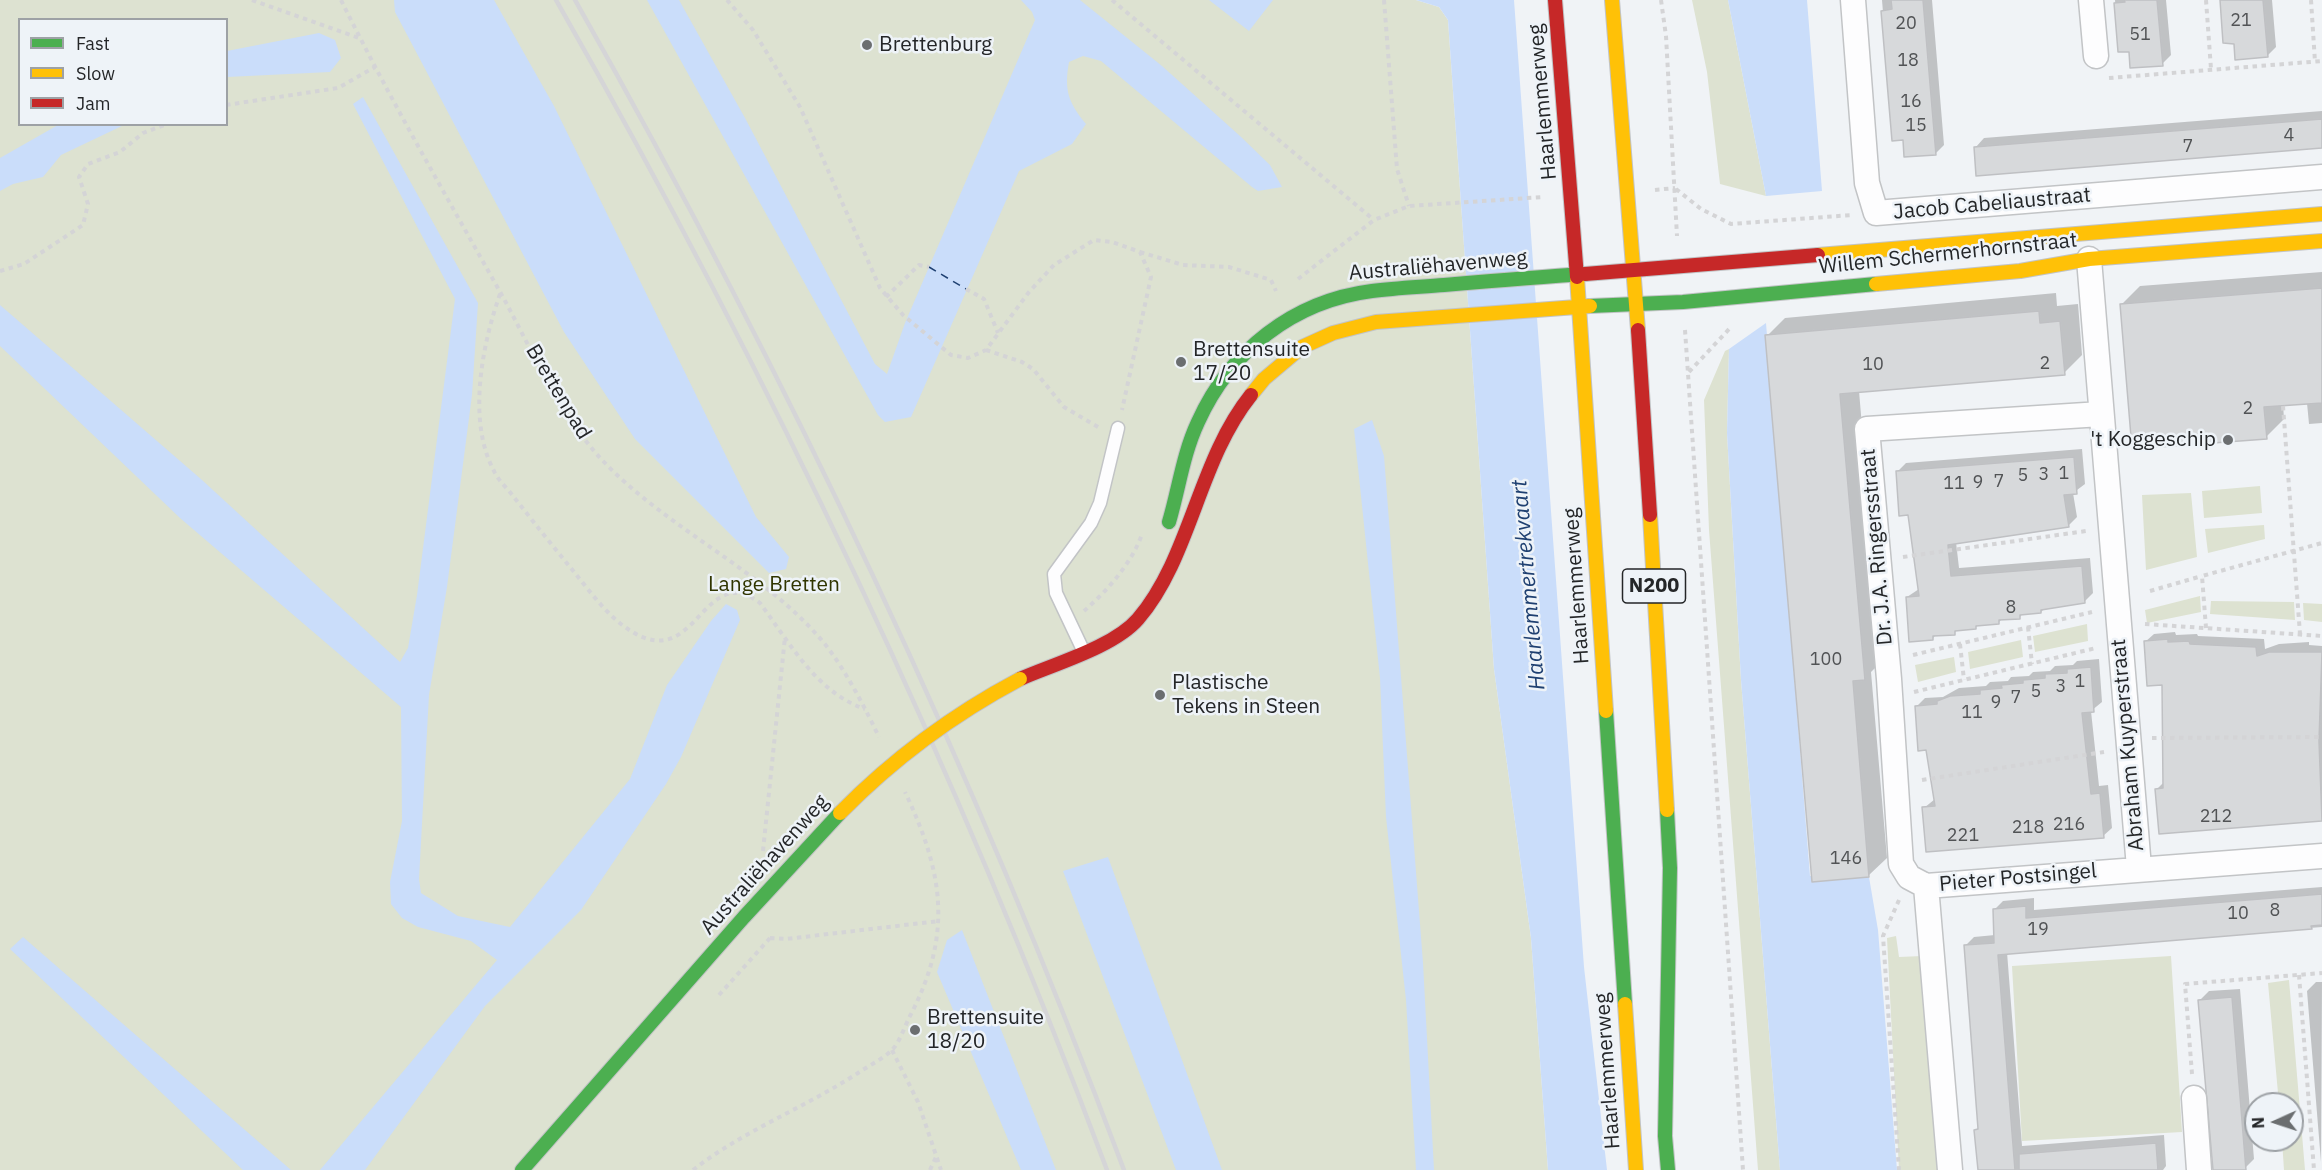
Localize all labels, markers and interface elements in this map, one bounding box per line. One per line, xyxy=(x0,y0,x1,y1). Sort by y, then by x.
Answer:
house number: 21 xyxy=(2230,10,2252,32)
house number: 20 xyxy=(1895,13,1917,35)
legend xyxy=(18,18,228,126)
street label: Haarlemmerweg xyxy=(1524,23,1562,181)
house number: 51 xyxy=(2129,24,2151,46)
text: Fast xyxy=(76,32,110,55)
place label: Brettenburg xyxy=(879,32,992,58)
marker: Brettenburg xyxy=(860,38,874,52)
house number: 18 xyxy=(1897,50,1919,72)
text: Slow xyxy=(76,62,115,85)
house number: 16 xyxy=(1900,91,1922,113)
text: Jam xyxy=(76,92,111,115)
house number: 15 xyxy=(1905,115,1927,137)
house number: 4 xyxy=(2284,125,2294,147)
house number: 7 xyxy=(2183,136,2193,158)
street label: Jacob Cabeliaustraat xyxy=(1892,183,2092,225)
street label: Willem Schermerhornstraat xyxy=(1817,228,2079,280)
street label: Australiëhavenweg xyxy=(1348,246,1528,286)
place label: Brettensuite 17/20 xyxy=(1193,337,1310,387)
street label: Brettenpad xyxy=(520,340,596,444)
house number: 2 xyxy=(2040,353,2050,375)
house number: 10 xyxy=(1862,354,1884,376)
marker: Brettensuite 17/20 xyxy=(1174,355,1188,369)
house number: 2 xyxy=(2243,398,2253,420)
place label: 't Koggeschip xyxy=(2090,427,2216,453)
marker: 't Koggeschip xyxy=(2221,433,2235,447)
street label: Dr. J.A. Ringersstraat xyxy=(1856,448,1898,646)
house number: 1 xyxy=(2059,463,2069,485)
house number: 3 xyxy=(2039,464,2049,486)
house number: 5 xyxy=(2018,465,2028,487)
house number: 7 xyxy=(1994,471,2004,493)
house number: 9 xyxy=(1973,472,1983,494)
house number: 11 xyxy=(1943,473,1965,495)
water label: Haarlemmertrekvaart xyxy=(1507,479,1551,691)
street label: Haarlemmerweg xyxy=(1559,507,1595,665)
road number: N200 xyxy=(1622,569,1686,603)
park label: Lange Bretten xyxy=(708,572,840,598)
house number: 8 xyxy=(2006,597,2016,619)
street label: Abraham Kuyperstraat xyxy=(2106,638,2150,852)
house number: 100 xyxy=(1810,649,1842,671)
place label: Plastische Tekens in Steen xyxy=(1172,670,1320,720)
house number: 1 xyxy=(2075,671,2085,693)
house number: 3 xyxy=(2056,676,2066,698)
house number: 5 xyxy=(2031,681,2041,703)
house number: 7 xyxy=(2011,687,2021,709)
marker: Plastische Tekens in Steen xyxy=(1153,688,1167,702)
house number: 9 xyxy=(1991,692,2001,714)
house number: 11 xyxy=(1961,702,1983,724)
street label: Australiëhavenweg xyxy=(696,790,834,940)
house number: 212 xyxy=(2200,806,2232,828)
house number: 216 xyxy=(2053,814,2085,836)
house number: 218 xyxy=(2012,817,2044,839)
house number: 221 xyxy=(1947,825,1979,847)
house number: 146 xyxy=(1830,848,1862,870)
street label: Pieter Postsingel xyxy=(1938,859,2098,897)
house number: 8 xyxy=(2270,900,2280,922)
house number: 10 xyxy=(2227,903,2249,925)
house number: 19 xyxy=(2027,919,2049,941)
street label: Haarlemmerweg xyxy=(1590,992,1626,1150)
place label: Brettensuite 18/20 xyxy=(927,1005,1044,1055)
marker: Brettensuite 18/20 xyxy=(908,1023,922,1037)
north arrow xyxy=(2244,1092,2304,1152)
text: N xyxy=(2248,1117,2268,1129)

